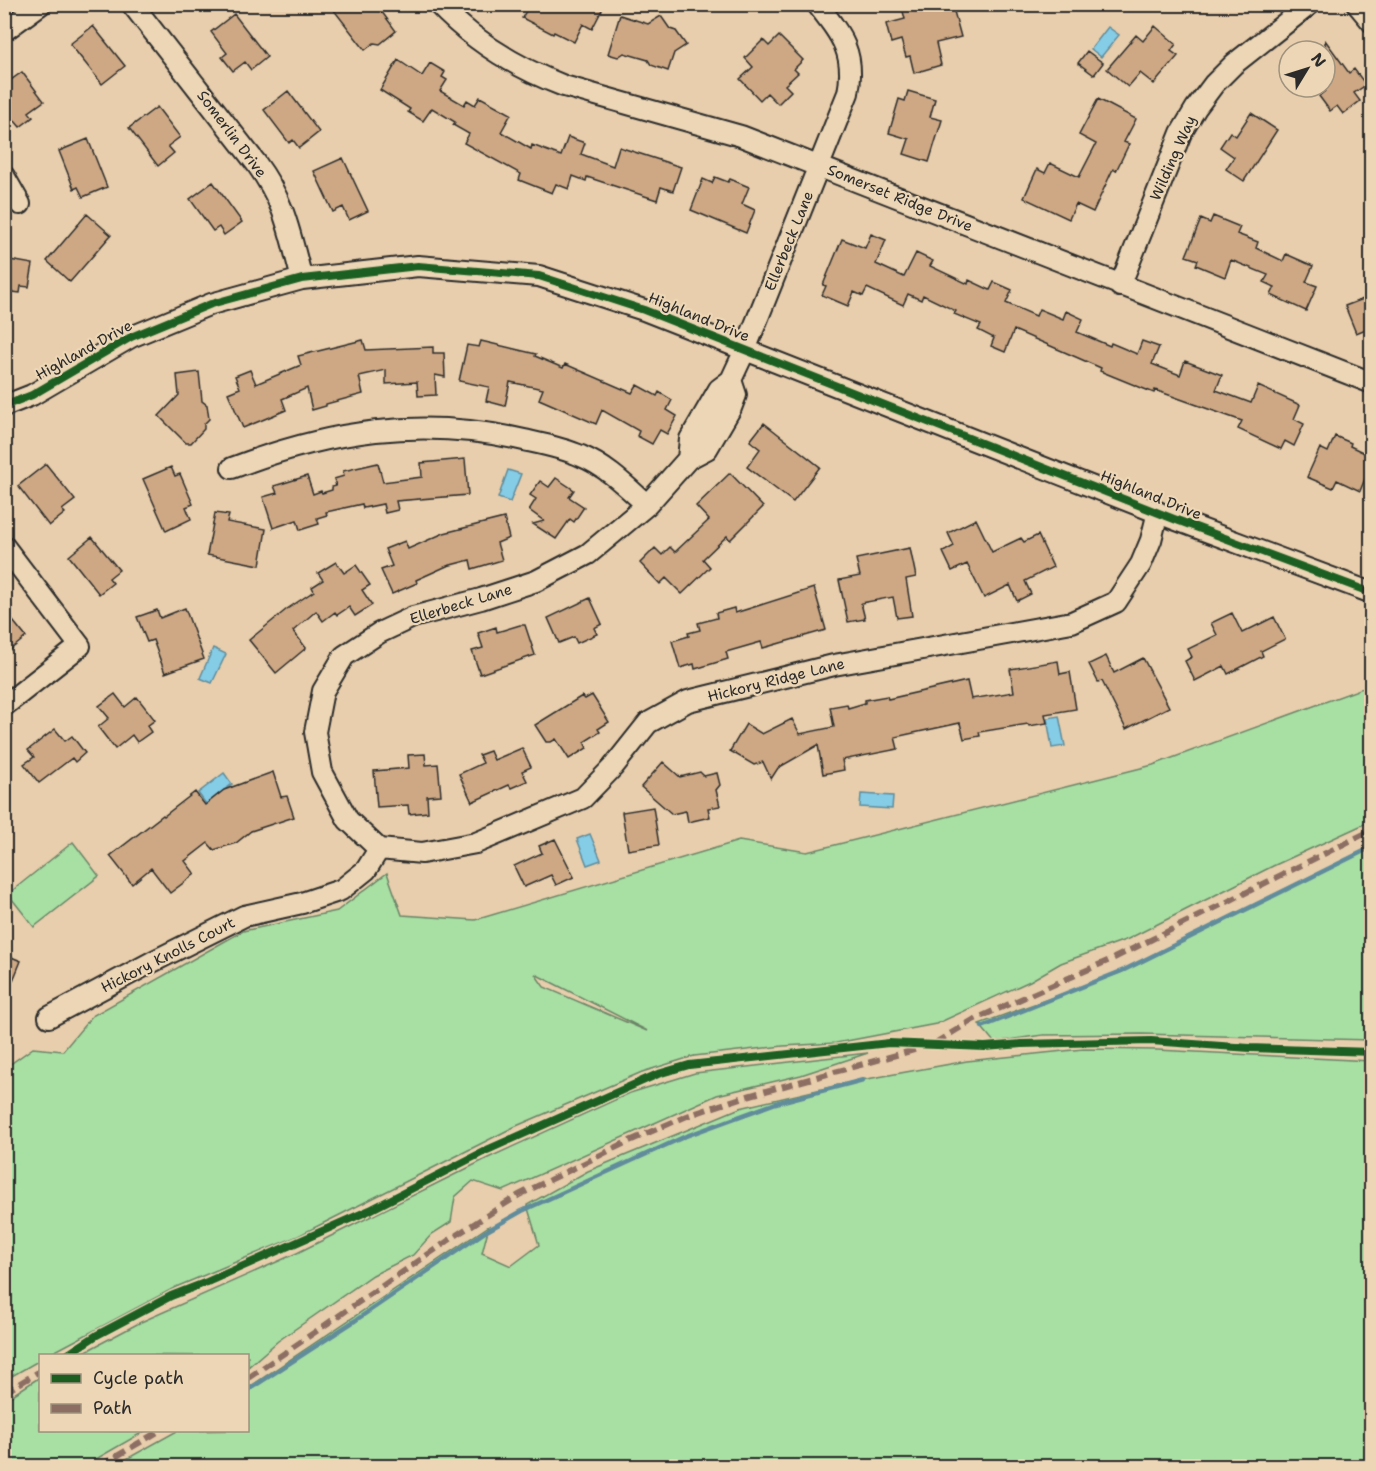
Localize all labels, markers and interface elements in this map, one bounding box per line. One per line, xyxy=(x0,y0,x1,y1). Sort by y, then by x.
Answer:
north arrow xyxy=(1277,39,1337,99)
text: N xyxy=(1306,49,1331,72)
street label: Somerlin Drive xyxy=(193,86,271,182)
street label: Wilding Way xyxy=(1145,112,1201,204)
street label: Somerset Ridge Drive xyxy=(824,160,976,236)
street label: Ellerbeck Lane xyxy=(760,188,818,294)
street label: Highland Drive xyxy=(645,288,753,346)
street label: Highland Drive xyxy=(32,315,136,385)
street label: Highland Drive xyxy=(1097,466,1205,524)
street label: Ellerbeck Lane xyxy=(407,579,515,629)
street label: Hickory Ridge Lane xyxy=(705,653,847,707)
street label: Hickory Knolls Court xyxy=(98,912,238,998)
legend xyxy=(39,1354,249,1432)
text: Cycle path xyxy=(93,1366,184,1390)
text: Path xyxy=(93,1396,132,1420)

